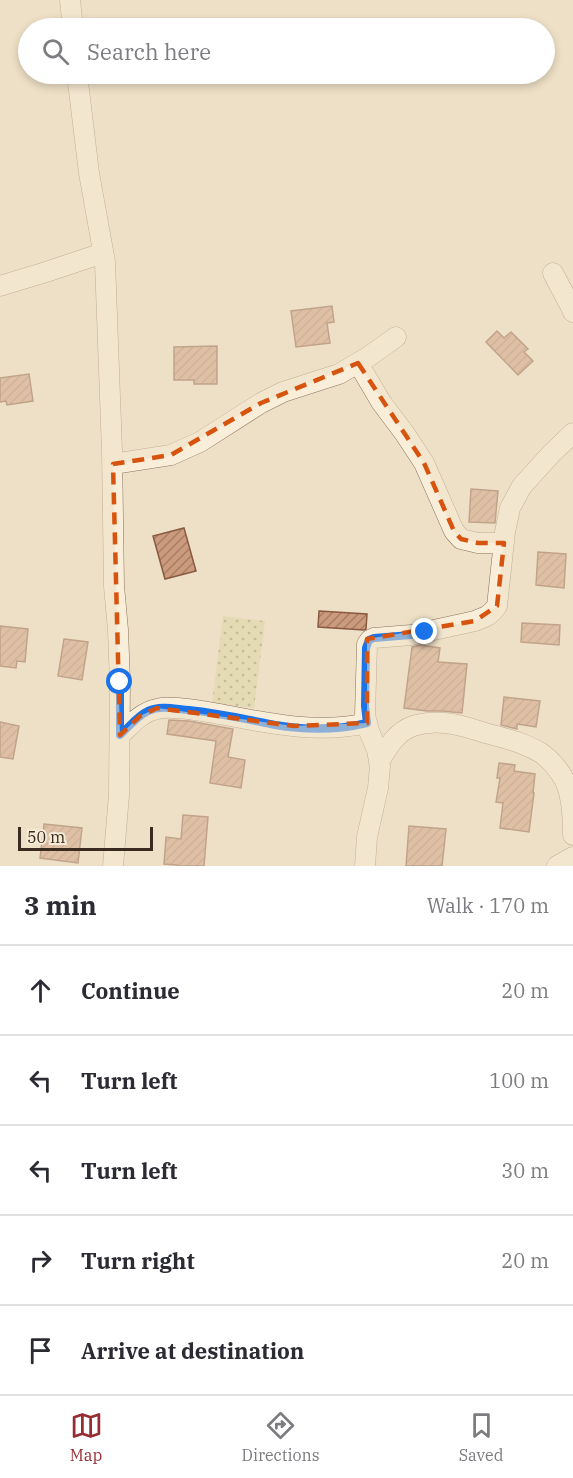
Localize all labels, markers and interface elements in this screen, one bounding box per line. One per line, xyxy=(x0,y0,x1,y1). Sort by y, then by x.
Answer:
search box xyxy=(18,18,555,84)
icon: search xyxy=(39,35,72,68)
text: Search here xyxy=(87,37,211,66)
route end xyxy=(411,618,437,644)
route start xyxy=(106,668,132,694)
scale bar xyxy=(18,824,153,852)
text: 50 m xyxy=(27,827,65,847)
text: 3 min xyxy=(24,888,97,922)
text: Walk · 170 m xyxy=(427,892,549,919)
icon: ahead xyxy=(24,974,57,1007)
text: Continue xyxy=(81,976,180,1005)
text: 20 m xyxy=(501,977,549,1004)
icon: left xyxy=(24,1064,57,1097)
text: Turn left xyxy=(81,1066,177,1095)
text: 100 m xyxy=(489,1067,549,1094)
icon: left xyxy=(24,1154,57,1187)
text: Turn left xyxy=(81,1156,177,1185)
text: 30 m xyxy=(501,1157,549,1184)
icon: right xyxy=(24,1244,57,1277)
text: Turn right xyxy=(81,1246,195,1275)
text: 20 m xyxy=(501,1247,549,1274)
icon: arrive xyxy=(24,1334,57,1367)
text: Arrive at destination xyxy=(81,1336,304,1365)
tab: Map xyxy=(70,1409,103,1465)
tab: Directions xyxy=(242,1409,320,1465)
tab: Saved xyxy=(459,1409,503,1465)

